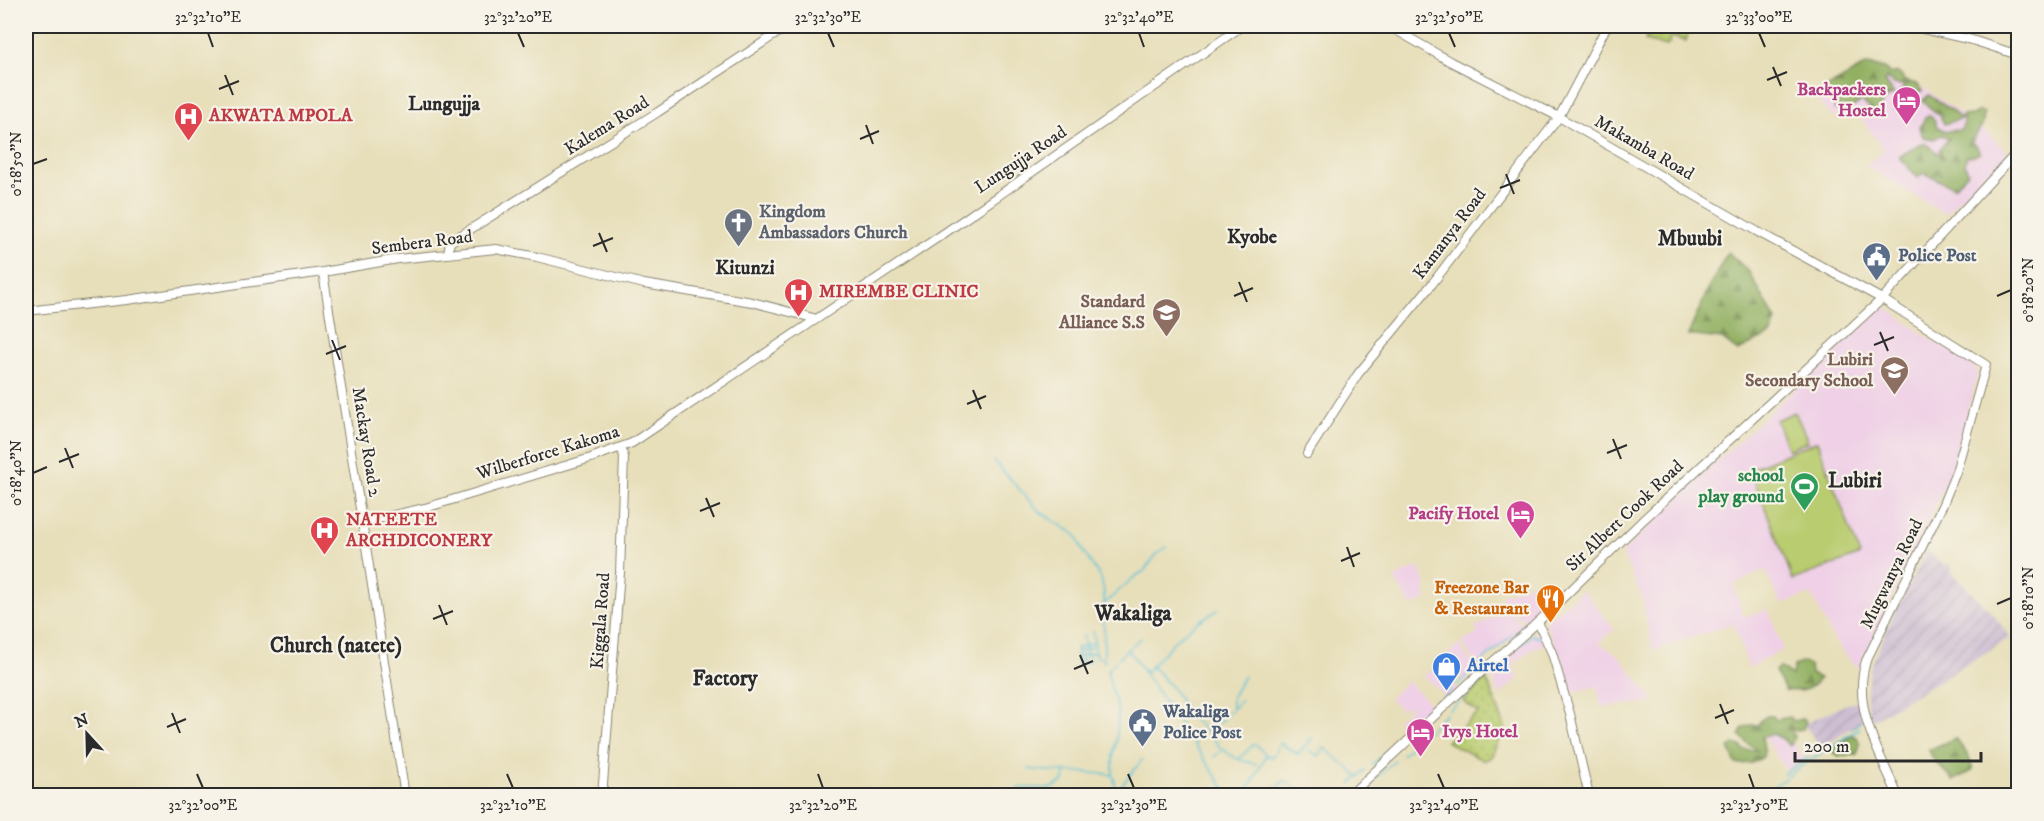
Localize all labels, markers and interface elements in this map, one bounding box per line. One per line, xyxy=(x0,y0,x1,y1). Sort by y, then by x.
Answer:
text: 32°32'10"E xyxy=(175,8,241,27)
text: 32°32'20"E xyxy=(484,8,552,27)
text: 32°32'30"E xyxy=(795,8,862,27)
text: 32°32'40"E xyxy=(1104,8,1174,27)
text: 32°32'50"E xyxy=(1415,8,1483,27)
text: 32°33'00"E xyxy=(1725,8,1793,27)
place label: Backpackers Hostel xyxy=(1797,79,1887,122)
hotel icon: Backpackers Hostel xyxy=(1891,84,1923,126)
street label: Kalema Road xyxy=(561,91,653,161)
district label: Lungujja xyxy=(408,92,481,117)
hospital icon: AKWATA MPOLA xyxy=(172,100,204,142)
place label: AKWATA MPOLA xyxy=(208,105,353,127)
street label: Makamba Road xyxy=(1590,111,1698,185)
street label: Lungujja Road xyxy=(971,121,1071,199)
text: 0°18'50"N xyxy=(7,131,26,197)
street label: Kamanya Road xyxy=(1409,184,1491,284)
place label: Kingdom Ambassadors Church xyxy=(758,201,908,244)
church icon: Kingdom Ambassadors Church xyxy=(722,206,754,248)
district label: Kyobe xyxy=(1227,225,1278,250)
street label: Sembera Road xyxy=(370,226,474,260)
district label: Mbuubi xyxy=(1658,226,1723,252)
public building icon: Police Post xyxy=(1861,240,1893,282)
place label: Police Post xyxy=(1898,245,1977,267)
district label: Kitunzi xyxy=(715,256,775,281)
text: 0°18'20"N xyxy=(2019,258,2038,322)
hospital icon: MIREMBE CLINIC xyxy=(782,276,814,318)
place label: MIREMBE CLINIC xyxy=(819,281,978,303)
place label: Standard Alliance S.S xyxy=(1058,291,1146,334)
school or university icon: Standard Alliance S.S xyxy=(1150,296,1182,338)
place label: Lubiri Secondary School xyxy=(1745,349,1874,392)
school or university icon: Lubiri Secondary School xyxy=(1878,354,1910,396)
street label: Mackay Road 2 xyxy=(346,386,386,499)
street label: Wilberforce Kakoma xyxy=(473,421,622,485)
text: 0°18'40"N xyxy=(7,440,26,506)
street label: Sir Albert Cook Road xyxy=(1561,456,1689,576)
place label: school play ground xyxy=(1697,465,1785,508)
district label: Lubiri xyxy=(1828,468,1882,494)
sports icon: school play ground xyxy=(1789,470,1821,512)
hotel icon: Pacify Hotel xyxy=(1504,498,1536,540)
place label: Pacify Hotel xyxy=(1408,503,1500,525)
place label: NATEETE ARCHDICONERY xyxy=(345,509,493,552)
hospital icon: NATEETE ARCHDICONERY xyxy=(309,514,341,556)
street label: Mugwanya Road xyxy=(1856,515,1928,633)
text: 0°18'10"N xyxy=(2019,566,2038,630)
street label: Kiggala Road xyxy=(587,572,615,670)
place label: Freezone Bar & Restaurant xyxy=(1434,577,1529,620)
restaurant icon: Freezone Bar & Restaurant xyxy=(1534,582,1566,624)
district label: Wakaliga xyxy=(1093,601,1173,627)
district label: Church (natete) xyxy=(270,633,402,659)
shop icon: Airtel xyxy=(1430,650,1462,692)
place label: Airtel xyxy=(1466,655,1509,677)
district label: Factory xyxy=(693,666,758,692)
place label: Wakaliga Police Post xyxy=(1162,701,1242,744)
north arrow xyxy=(57,704,117,764)
public building icon: Wakaliga Police Post xyxy=(1126,706,1158,748)
text: N xyxy=(72,709,92,733)
hotel icon: Ivys Hotel xyxy=(1405,716,1437,758)
place label: Ivys Hotel xyxy=(1442,721,1518,743)
scale bar xyxy=(1795,725,1981,763)
text: 200 m xyxy=(1804,736,1850,758)
text: 32°32'00"E xyxy=(169,796,238,815)
text: 32°32'10"E xyxy=(480,796,546,815)
text: 32°32'20"E xyxy=(789,796,857,815)
text: 32°32'30"E xyxy=(1101,796,1168,815)
text: 32°32'40"E xyxy=(1409,796,1479,815)
text: 32°32'50"E xyxy=(1720,796,1788,815)

